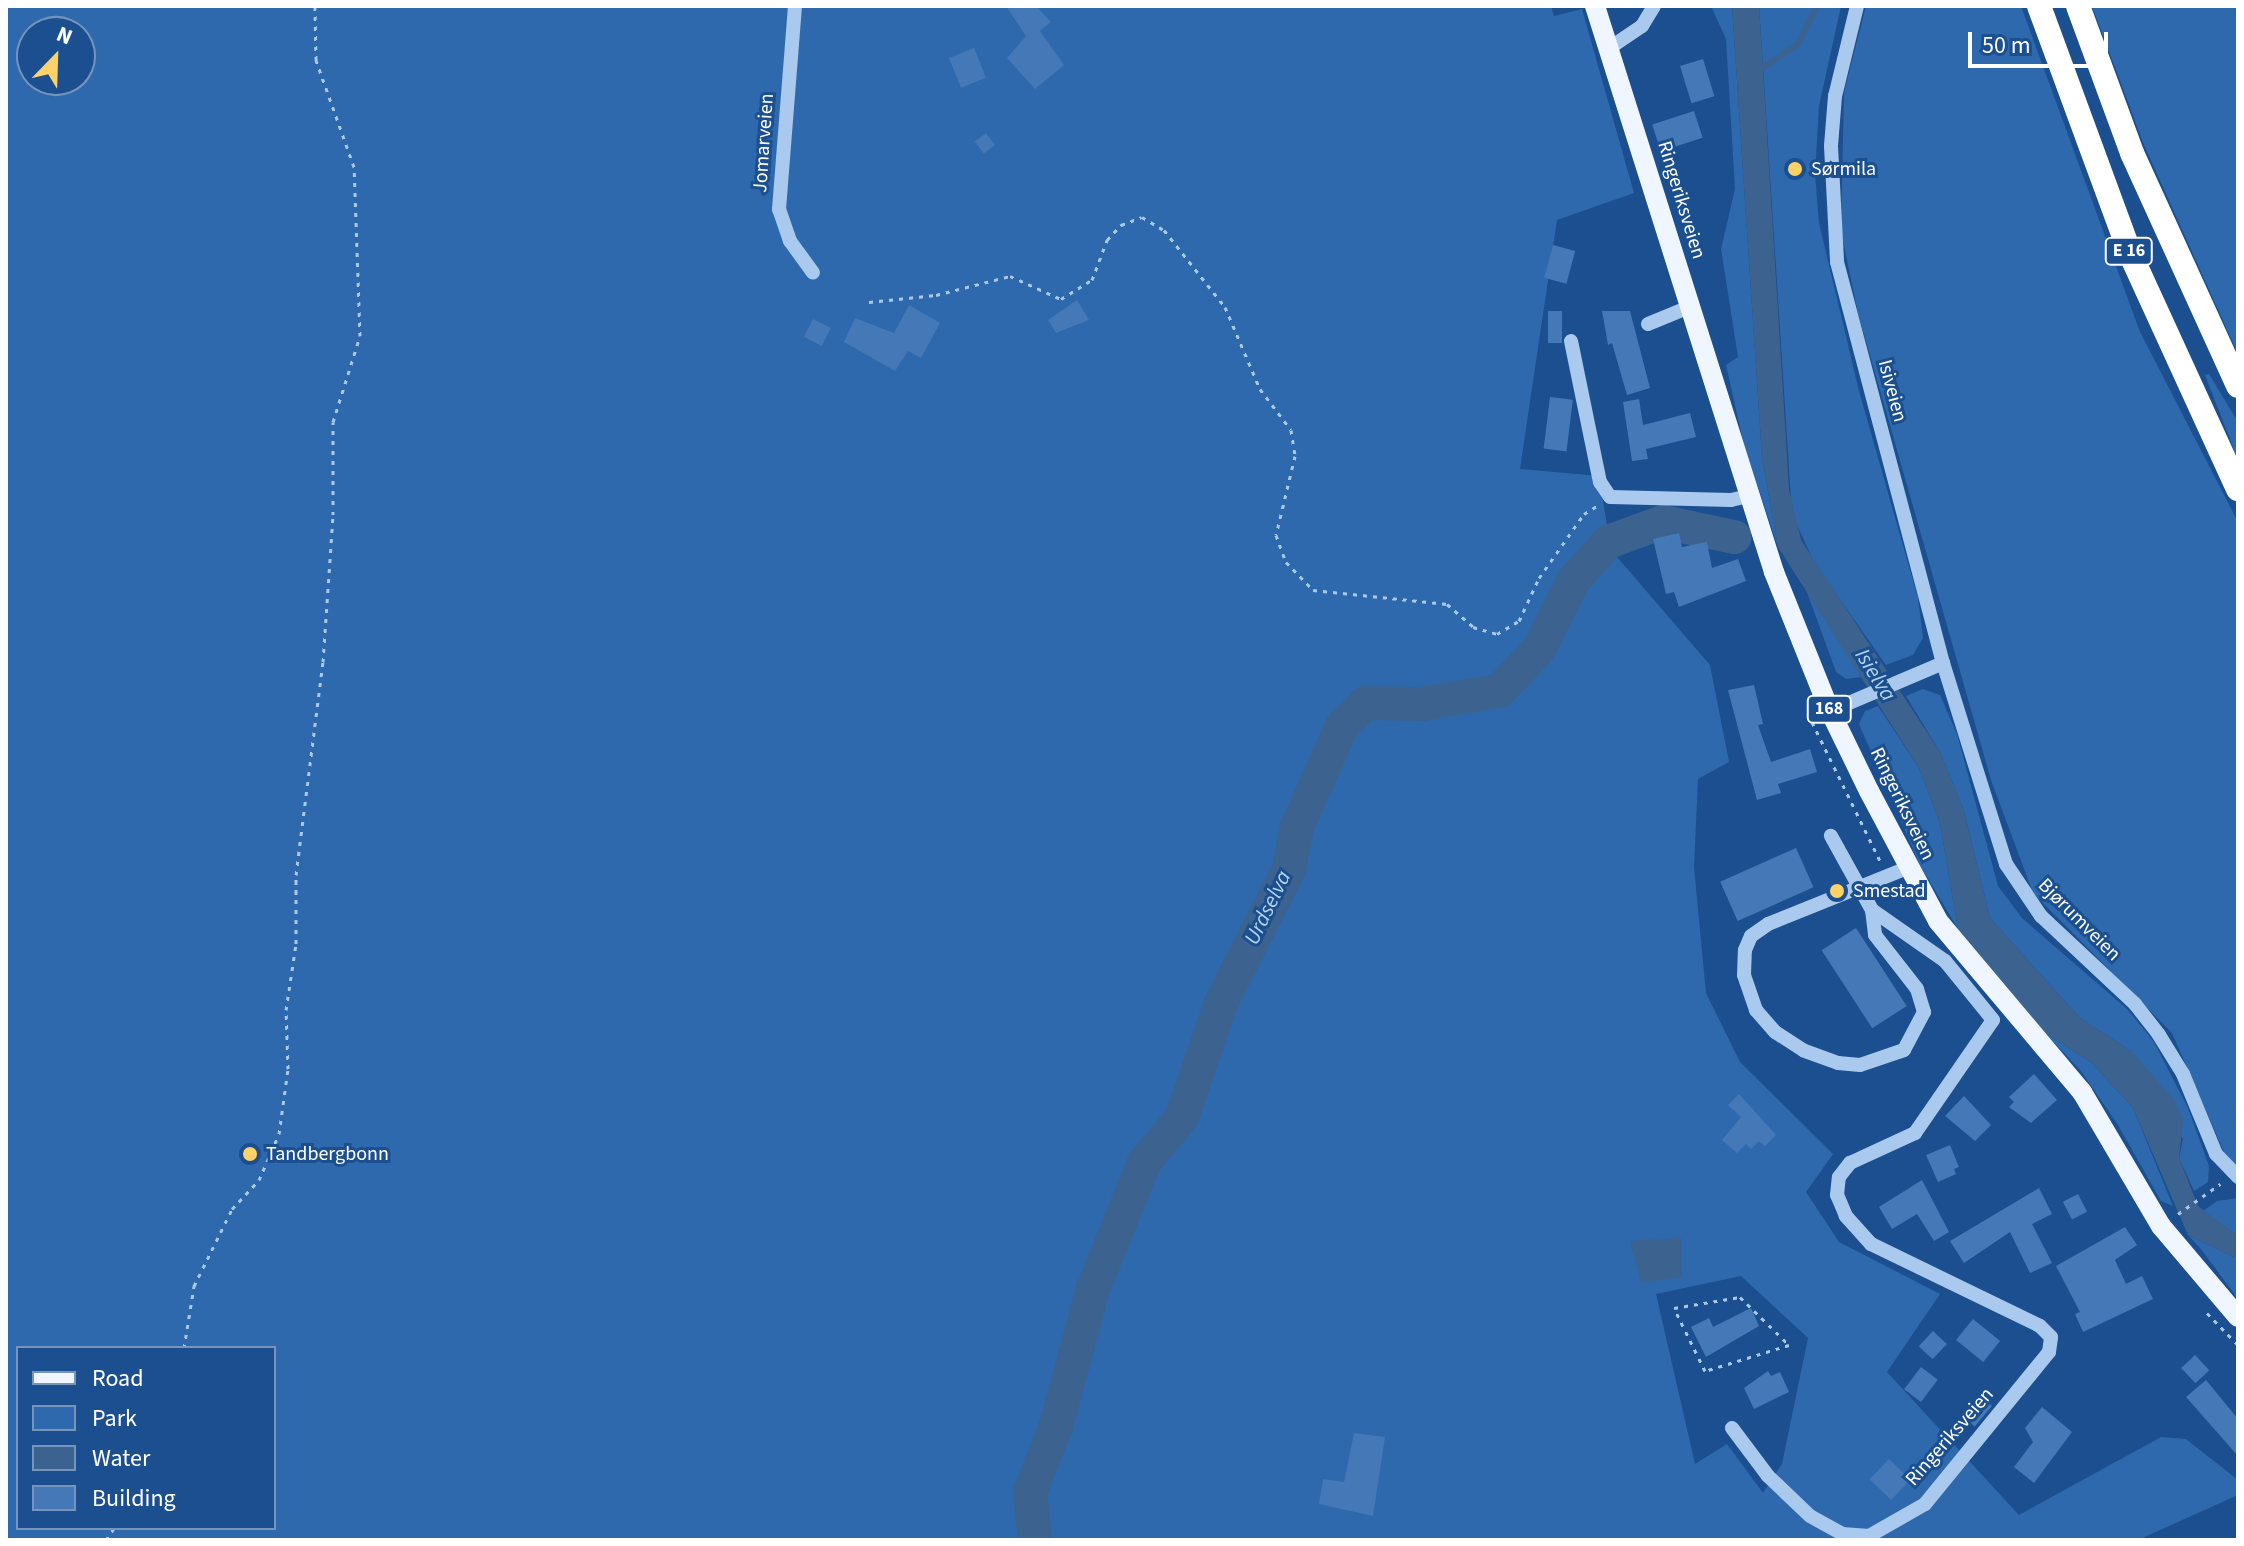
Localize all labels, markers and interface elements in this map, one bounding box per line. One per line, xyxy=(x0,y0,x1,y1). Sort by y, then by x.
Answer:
north arrow xyxy=(16,16,96,96)
scale bar xyxy=(1972,16,2112,66)
text: N xyxy=(52,18,78,53)
text: 50 m xyxy=(1982,28,2031,63)
street label: Jomarveien xyxy=(749,93,779,193)
street label: Ringeriksveien xyxy=(1652,138,1710,262)
place label: Sørmila xyxy=(1811,157,1876,181)
marker: Sørmila xyxy=(1786,160,1804,178)
road number: E 16 xyxy=(2103,237,2155,265)
street label: Isiveien xyxy=(1872,357,1912,425)
water label: Isielva xyxy=(1849,644,1901,706)
road number: 168 xyxy=(1805,695,1853,723)
street label: Ringeriksveien xyxy=(1864,744,1940,864)
water label: Urdselva xyxy=(1239,867,1297,949)
street label: Bjørumveien xyxy=(2033,874,2125,966)
place label: Smestad xyxy=(1853,879,1926,903)
marker: Smestad xyxy=(1828,882,1846,900)
place label: Tandbergbonn xyxy=(266,1142,389,1166)
marker: Tandbergbonn xyxy=(241,1145,259,1163)
legend xyxy=(16,1346,276,1530)
text: Road xyxy=(92,1361,144,1396)
street label: Ringeriksveien xyxy=(1901,1383,1999,1491)
text: Park xyxy=(92,1401,137,1436)
text: Water xyxy=(92,1441,150,1476)
text: Building xyxy=(92,1481,176,1516)

